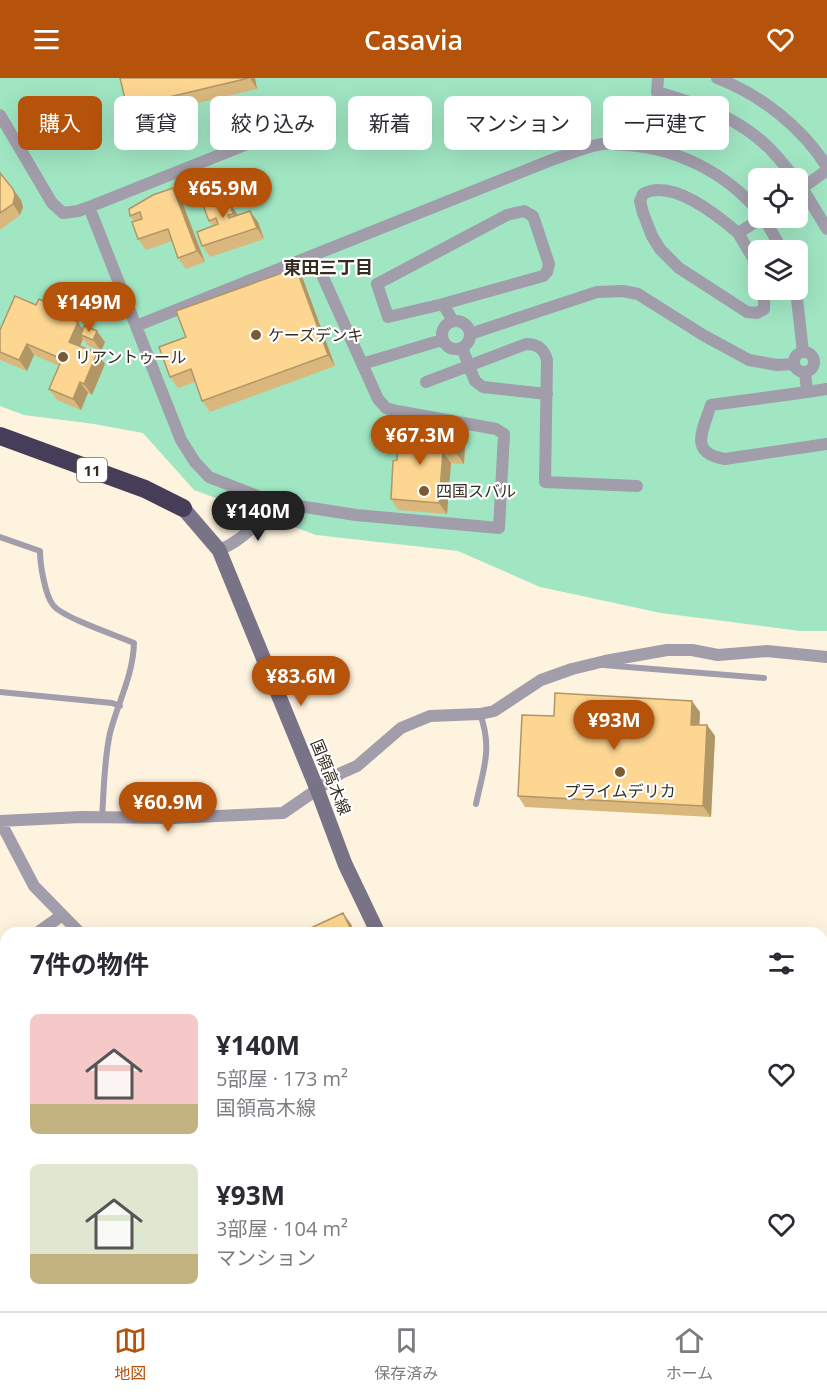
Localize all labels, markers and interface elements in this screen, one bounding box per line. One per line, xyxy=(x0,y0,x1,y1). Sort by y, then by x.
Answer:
text: Casavia xyxy=(364,21,463,58)
icon: menu xyxy=(30,23,63,56)
icon: heart xyxy=(764,23,797,56)
chip: 購入 xyxy=(18,96,102,150)
chip: 賃貸 xyxy=(114,96,198,150)
chip: 絞り込み xyxy=(210,96,336,150)
chip: 新着 xyxy=(348,96,432,150)
chip: マンション xyxy=(444,96,591,150)
chip: 一戸建て xyxy=(603,96,729,150)
pin: ¥65.9M xyxy=(174,168,272,219)
map controls xyxy=(748,168,808,300)
button: locate xyxy=(748,168,808,228)
text: ¥65.9M xyxy=(188,174,258,201)
button: layers xyxy=(748,240,808,300)
district label: 東田三丁目 xyxy=(283,255,373,279)
pin: ¥149M xyxy=(47,282,131,333)
text: ¥149M xyxy=(57,288,121,315)
place label: ケーズデンキ xyxy=(268,324,363,346)
marker: ケーズデンキ xyxy=(249,328,263,342)
place label: リアントゥール xyxy=(75,346,186,368)
marker: リアントゥール xyxy=(56,350,70,364)
pin: ¥67.3M xyxy=(371,415,469,466)
text: ¥67.3M xyxy=(385,421,455,448)
road number: 11 xyxy=(77,458,107,482)
place label: 四国スバル xyxy=(436,480,516,502)
marker: 四国スバル xyxy=(417,484,431,498)
pin: ¥140M xyxy=(216,491,300,542)
text: ¥140M xyxy=(226,497,290,524)
pin: ¥83.6M xyxy=(252,656,350,707)
text: ¥83.6M xyxy=(266,662,336,689)
pin: ¥93M xyxy=(578,700,650,751)
text: ¥93M xyxy=(587,706,641,733)
street label: 国領高木線 xyxy=(306,736,356,818)
marker: プライムデリカ xyxy=(613,765,627,779)
place label: プライムデリカ xyxy=(564,780,676,802)
pin: ¥60.9M xyxy=(119,782,217,833)
text: ¥60.9M xyxy=(133,788,203,815)
text: 7件の物件 xyxy=(30,946,149,982)
icon: filters xyxy=(765,947,798,980)
text: ¥140M xyxy=(216,1027,300,1063)
icon: home xyxy=(78,1038,150,1110)
icon: heart xyxy=(765,1058,798,1091)
text: 5部屋 · 173 m² xyxy=(216,1065,348,1092)
text: 国領高木線 xyxy=(216,1094,316,1121)
text: ¥93M xyxy=(216,1177,285,1213)
icon: home xyxy=(78,1188,150,1260)
icon: heart xyxy=(765,1208,798,1241)
text: 3部屋 · 104 m² xyxy=(216,1215,348,1242)
text: マンション xyxy=(216,1244,316,1271)
tab: 地図 xyxy=(114,1324,147,1384)
tab: 保存済み xyxy=(374,1324,438,1384)
tab: ホーム xyxy=(666,1324,713,1384)

